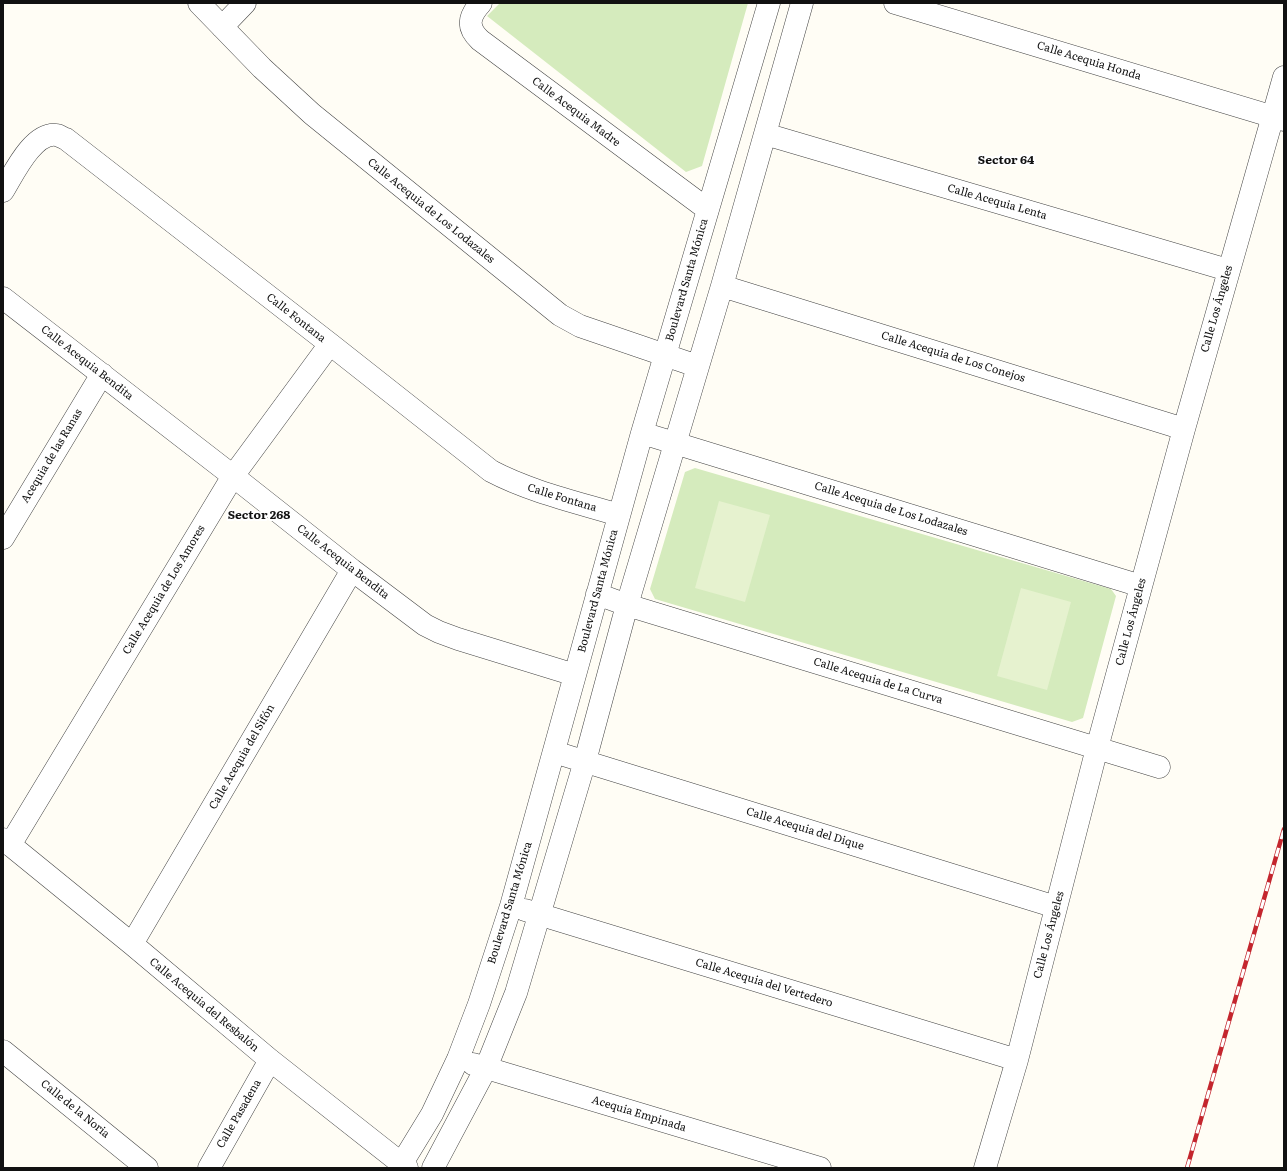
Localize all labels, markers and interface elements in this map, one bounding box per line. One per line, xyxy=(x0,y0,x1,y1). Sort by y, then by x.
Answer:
street label: Calle Acequia Honda xyxy=(1035,39,1143,83)
street label: Calle Acequia Madre xyxy=(529,74,623,150)
district label: Sector 64 xyxy=(978,153,1034,167)
street label: Calle Acequia de Los Lodazales xyxy=(365,156,497,266)
street label: Calle Acequia Lenta xyxy=(946,181,1048,223)
street label: Boulevard Santa Mónica xyxy=(663,217,711,343)
street label: Calle Los Ángeles xyxy=(1198,264,1236,354)
street label: Calle Fontana xyxy=(264,291,328,345)
street label: Calle Acequia Bendita xyxy=(38,323,136,403)
street label: Calle Acequia de Los Conejos xyxy=(879,329,1027,385)
street label: Acequia de las Ranas xyxy=(19,407,85,505)
street label: Calle Acequia de Los Lodazales xyxy=(813,479,969,539)
street label: Calle Fontana xyxy=(526,481,598,515)
district label: Sector 268 xyxy=(228,508,290,522)
street label: Calle Acequia Bendita xyxy=(294,522,392,602)
street label: Calle Acequia de Los Amores xyxy=(120,523,208,657)
street label: Boulevard Santa Mónica xyxy=(575,528,621,654)
street label: Calle Los Ángeles xyxy=(1113,577,1149,667)
street label: Calle Acequia de La Curva xyxy=(812,655,944,707)
street label: Calle Acequia del Sifón xyxy=(206,702,278,812)
street label: Calle Acequia del Dique xyxy=(745,805,865,853)
street label: Boulevard Santa Mónica xyxy=(485,840,535,966)
street label: Calle Los Ángeles xyxy=(1031,890,1067,980)
street label: Calle Acequia del Resbalón xyxy=(147,955,261,1055)
street label: Calle Acequia del Vertedero xyxy=(694,956,834,1010)
street label: Calle de la Noria xyxy=(38,1077,112,1141)
street label: Calle Pasadena xyxy=(214,1077,264,1151)
street label: Acequia Empinada xyxy=(590,1093,688,1135)

